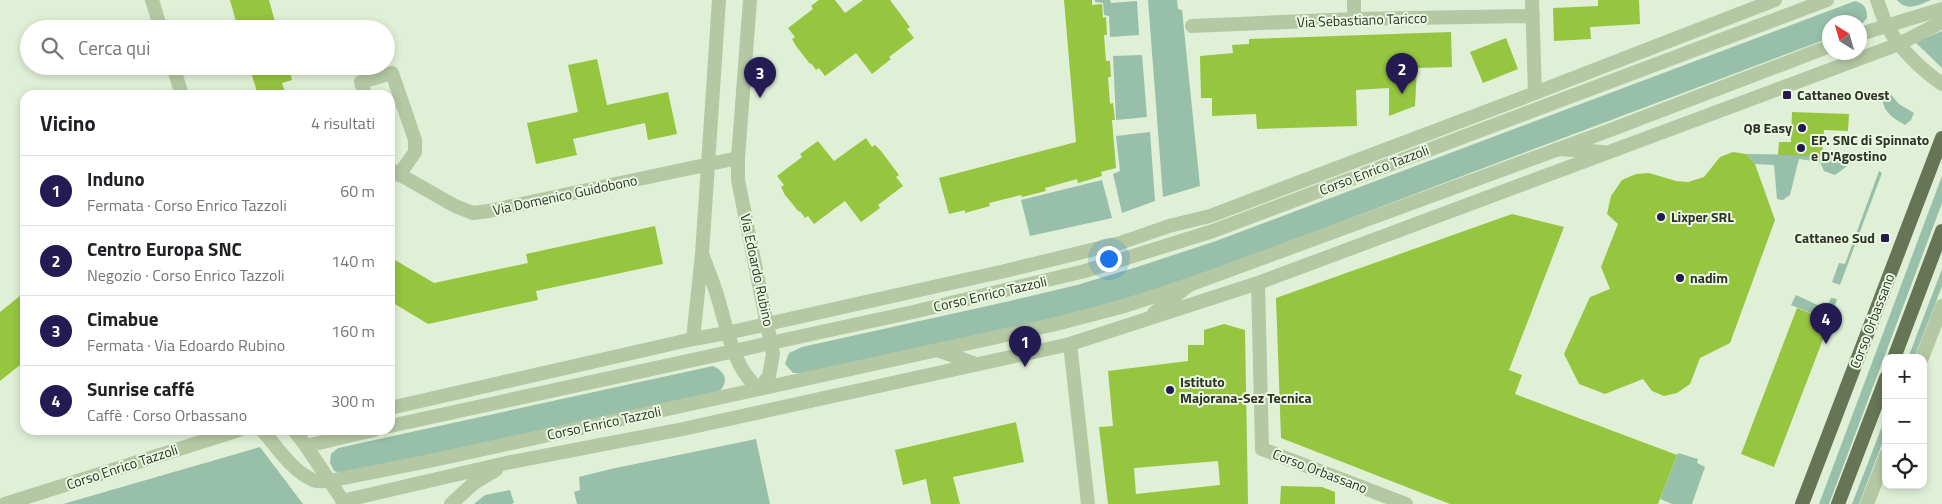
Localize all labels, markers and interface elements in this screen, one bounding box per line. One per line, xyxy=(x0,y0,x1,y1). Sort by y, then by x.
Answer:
street label: Via Sebastiano Taricco xyxy=(1296,7,1427,32)
north arrow xyxy=(1822,15,1867,60)
search box xyxy=(20,20,395,75)
text: Cerca qui xyxy=(78,33,150,62)
icon: search xyxy=(38,34,66,62)
pin: 2 xyxy=(1386,53,1418,94)
pin: 3 xyxy=(744,57,776,98)
place label: Cattaneo Ovest xyxy=(1797,84,1889,105)
marker: Cattaneo Ovest xyxy=(1781,89,1793,101)
text: Vicino xyxy=(40,107,96,139)
text: 4 risultati xyxy=(311,111,375,135)
place label: Q8 Easy xyxy=(1744,117,1792,138)
marker: Q8 Easy xyxy=(1796,122,1808,134)
place label: EP. SNC di Spinnato e D'Agostino xyxy=(1811,129,1929,166)
street label: Corso Enrico Tazzoli xyxy=(1316,139,1432,200)
marker: EP. SNC di Spinnato e D'Agostino xyxy=(1795,142,1807,154)
text: Induno xyxy=(87,164,145,193)
street label: Via Domenico Guidobono xyxy=(491,169,639,220)
text: 1 xyxy=(52,179,60,203)
text: 60 m xyxy=(340,179,375,203)
text: Fermata · Corso Enrico Tazzoli xyxy=(87,193,287,217)
place label: Lixper SRL xyxy=(1671,206,1734,227)
marker: Lixper SRL xyxy=(1655,211,1667,223)
street label: Via Edoardo Rubino xyxy=(735,212,780,328)
place label: Cattaneo Sud xyxy=(1794,227,1875,248)
marker: Cattaneo Sud xyxy=(1879,232,1891,244)
text: Centro Europa SNC xyxy=(87,234,242,263)
your location xyxy=(1096,246,1122,272)
text: 2 xyxy=(52,249,60,273)
text: 140 m xyxy=(331,249,375,273)
text: Negozio · Corso Enrico Tazzoli xyxy=(87,263,285,287)
place label: nadim xyxy=(1690,267,1728,288)
street label: Corso Enrico Tazzoli xyxy=(931,270,1049,317)
street label: Corso Orbassano xyxy=(1844,270,1899,371)
marker: nadim xyxy=(1674,272,1686,284)
pin: 4 xyxy=(1810,303,1842,344)
text: Cimabue xyxy=(87,304,158,333)
text: 3 xyxy=(52,319,60,343)
text: 160 m xyxy=(331,319,375,343)
pin: 1 xyxy=(1009,326,1041,367)
text: Fermata · Via Edoardo Rubino xyxy=(87,333,285,357)
map controls xyxy=(1882,354,1927,489)
button: + xyxy=(1882,354,1927,399)
place label: Istituto Majorana-Sez Tecnica xyxy=(1180,371,1312,408)
text: Sunrise caffé xyxy=(87,374,195,403)
marker: Istituto Majorana-Sez Tecnica xyxy=(1164,384,1176,396)
text: 4 xyxy=(52,389,60,413)
text: 300 m xyxy=(331,389,375,413)
button: − xyxy=(1882,399,1927,444)
street label: Corso Enrico Tazzoli xyxy=(545,400,663,445)
text: Caffè · Corso Orbassano xyxy=(87,403,247,427)
street label: Corso Enrico Tazzoli xyxy=(63,439,180,494)
street label: Corso Orbassano xyxy=(1270,443,1371,498)
button: locate xyxy=(1882,444,1927,489)

